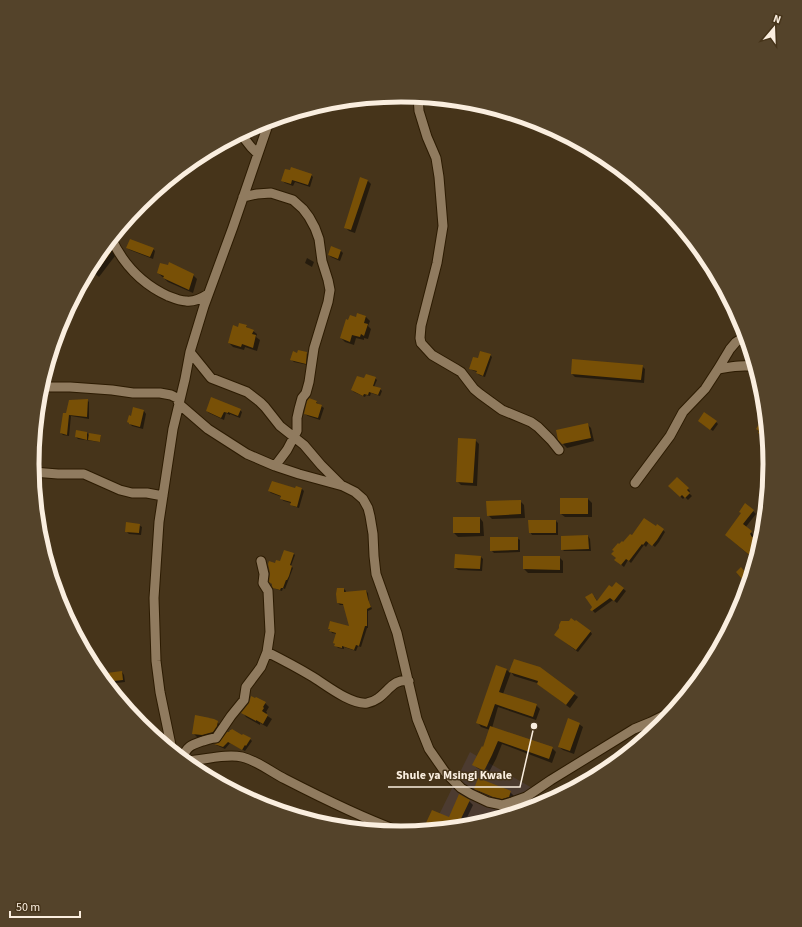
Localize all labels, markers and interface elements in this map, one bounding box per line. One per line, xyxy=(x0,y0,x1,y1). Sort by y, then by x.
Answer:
north arrow xyxy=(754,8,794,48)
text: N xyxy=(771,11,783,27)
callout: Shule ya Msingi Kwale xyxy=(388,763,520,787)
text: Shule ya Msingi Kwale xyxy=(396,767,512,784)
scale bar xyxy=(10,893,80,919)
text: 50 m xyxy=(16,899,40,916)

